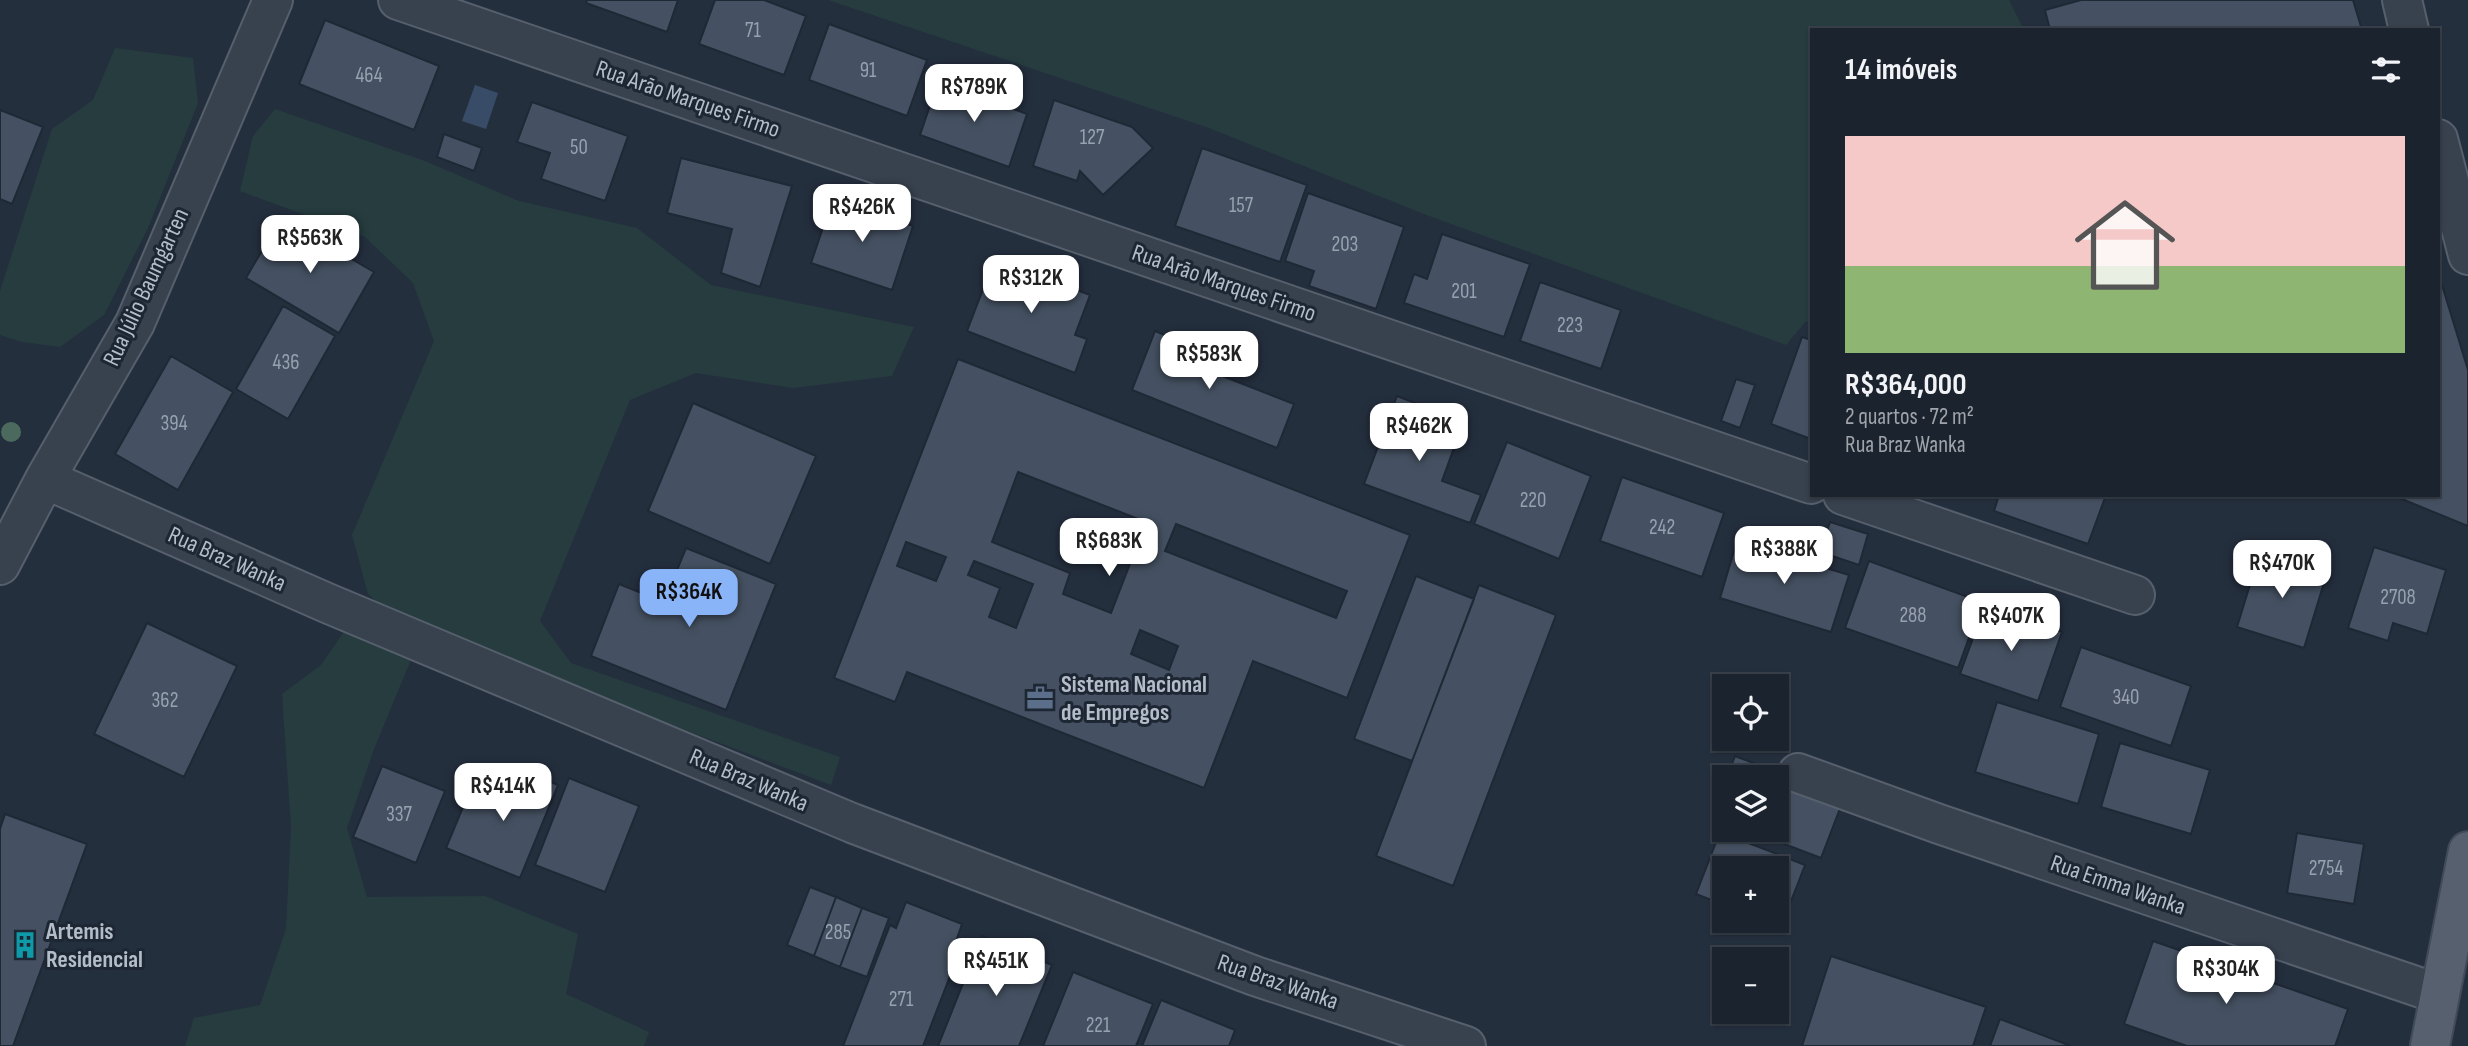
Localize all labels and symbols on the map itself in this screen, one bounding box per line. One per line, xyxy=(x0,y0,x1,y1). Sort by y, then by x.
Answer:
house number: 71 xyxy=(745,18,762,43)
street label: Rua Arão Marques Firmo xyxy=(592,54,784,144)
house number: 91 xyxy=(860,58,877,83)
house number: 464 xyxy=(355,63,383,88)
pin: R$789K xyxy=(917,64,1031,124)
house number: 127 xyxy=(1080,125,1105,150)
house number: 50 xyxy=(570,135,588,160)
pin: R$426K xyxy=(805,184,919,244)
house number: 157 xyxy=(1229,193,1254,218)
street label: Rua Júlio Baumgarten xyxy=(97,204,195,370)
pin: R$563K xyxy=(253,216,367,275)
house number: 203 xyxy=(1332,232,1358,257)
street label: Rua Arão Marques Firmo xyxy=(1128,238,1320,328)
pin: R$312K xyxy=(974,256,1088,315)
house number: 201 xyxy=(1451,279,1477,304)
house number: 223 xyxy=(1557,313,1583,338)
pin: R$583K xyxy=(1152,332,1266,391)
house number: 436 xyxy=(273,350,299,375)
pin: R$462K xyxy=(1362,404,1476,463)
house number: 394 xyxy=(161,411,188,436)
house number: 220 xyxy=(1520,488,1546,513)
house number: 242 xyxy=(1649,515,1675,540)
pin: R$683K xyxy=(1052,518,1166,578)
street label: Rua Braz Wanka xyxy=(164,520,290,598)
pin: R$388K xyxy=(1727,526,1841,586)
pin: R$470K xyxy=(2225,540,2339,600)
pin: R$364K xyxy=(632,570,746,629)
house number: 2708 xyxy=(2380,585,2416,610)
pin: R$407K xyxy=(1954,594,2068,653)
house number: 288 xyxy=(1899,603,1927,628)
place label: Sistema Nacional de Empregos xyxy=(1061,670,1207,727)
office icon: Sistema Nacional de Empregos xyxy=(1025,683,1055,713)
house number: 340 xyxy=(2113,685,2140,710)
house number: 362 xyxy=(152,688,178,713)
street label: Rua Braz Wanka xyxy=(685,742,813,818)
pin: R$414K xyxy=(446,764,560,823)
house number: 337 xyxy=(386,802,413,827)
street label: Rua Emma Wanka xyxy=(2047,848,2189,922)
house number: 2754 xyxy=(2309,856,2343,881)
place label: Artemis Residencial xyxy=(45,917,143,974)
house number: 285 xyxy=(825,920,851,945)
building icon: Artemis Residencial xyxy=(10,930,40,960)
pin: R$451K xyxy=(939,939,1053,998)
pin: R$304K xyxy=(2169,946,2283,1006)
street label: Rua Braz Wanka xyxy=(1214,948,1342,1016)
house number: 271 xyxy=(889,987,914,1012)
house number: 221 xyxy=(1086,1013,1111,1038)

